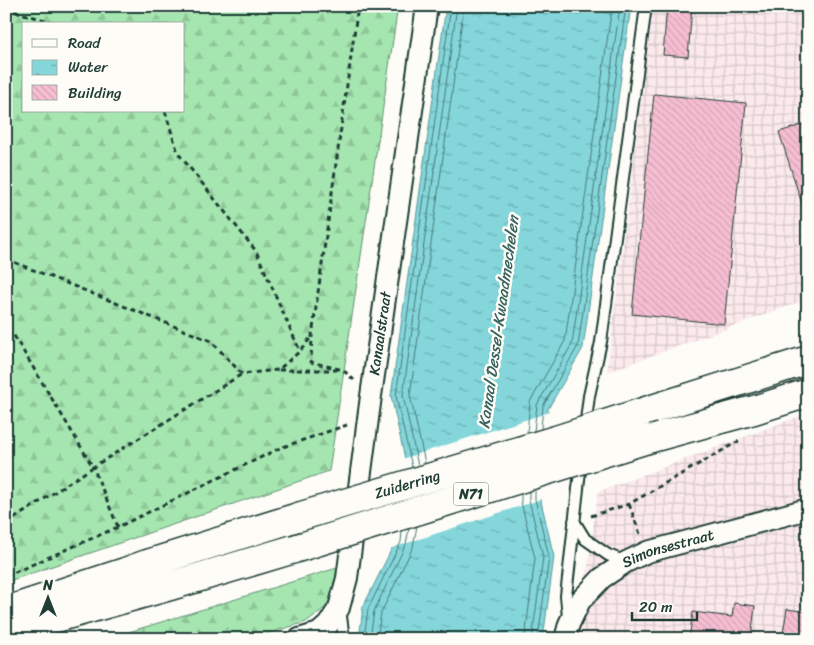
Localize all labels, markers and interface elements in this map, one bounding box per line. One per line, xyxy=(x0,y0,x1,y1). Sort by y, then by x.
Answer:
legend xyxy=(22,22,185,112)
text: Road xyxy=(68,30,101,56)
text: Water xyxy=(68,54,108,80)
text: Building xyxy=(68,80,122,106)
water label: Kanaal Dessel-Kwaadmechelen xyxy=(469,212,528,430)
street label: Kanaalstraat xyxy=(361,289,399,377)
street label: Zuiderring xyxy=(371,462,444,506)
road number: N71 xyxy=(454,482,488,506)
street label: Simonsestraat xyxy=(617,522,717,575)
north arrow xyxy=(22,572,72,622)
text: N xyxy=(42,573,53,598)
scale bar xyxy=(632,590,696,622)
text: 20 m xyxy=(639,594,673,620)

